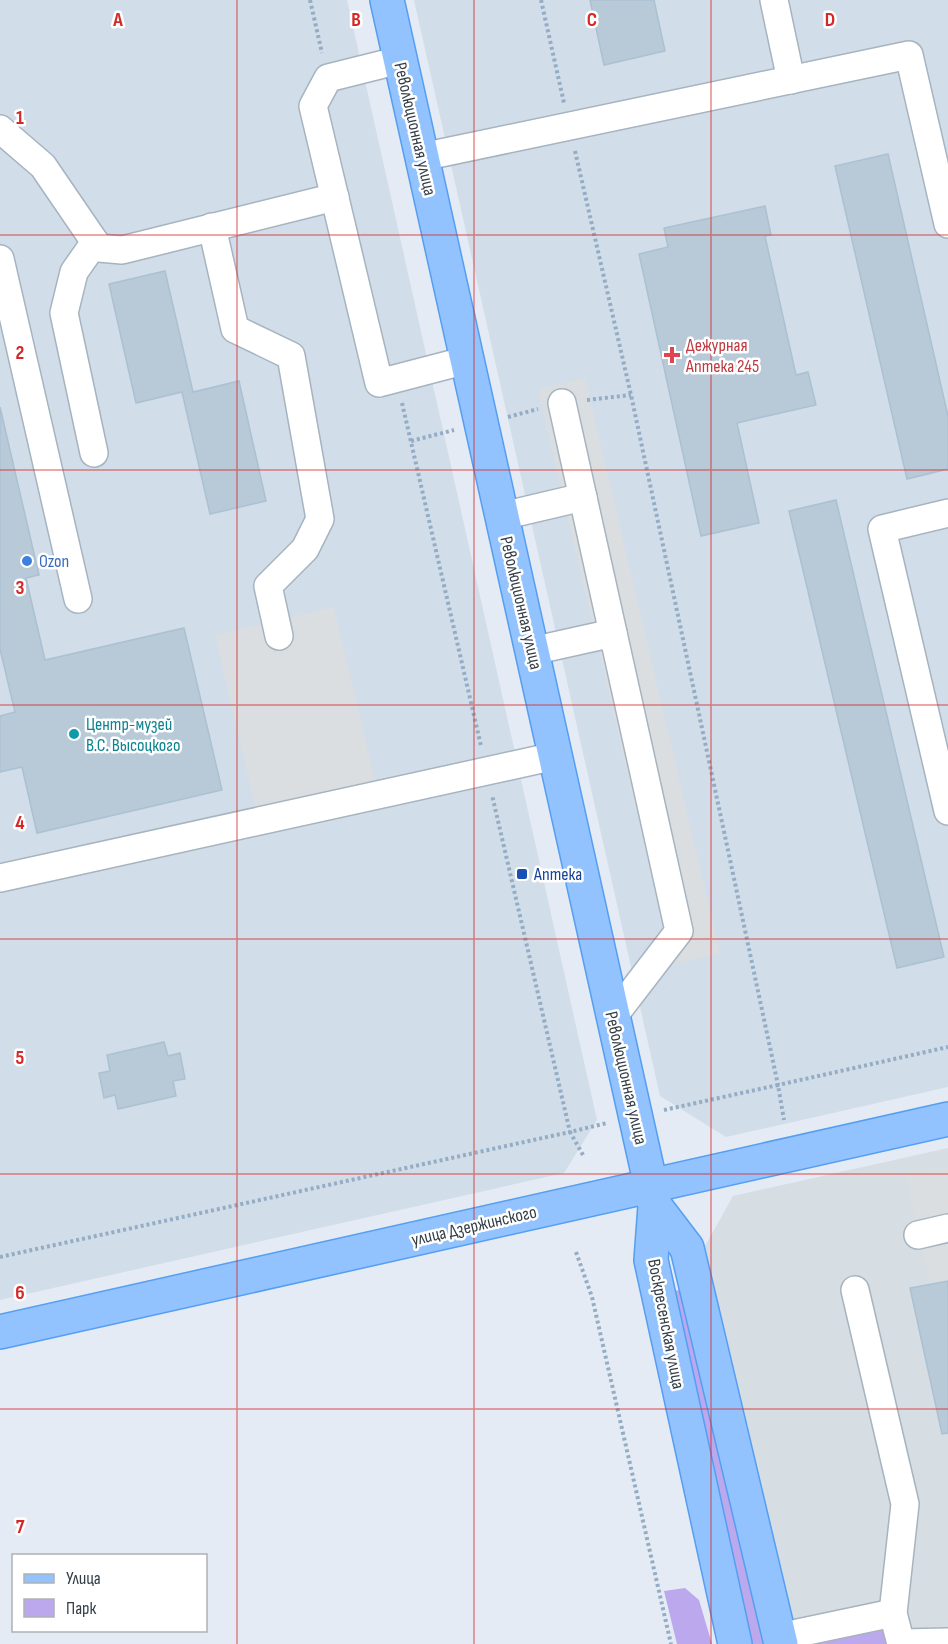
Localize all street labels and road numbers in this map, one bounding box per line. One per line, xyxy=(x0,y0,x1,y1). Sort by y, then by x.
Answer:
street label: Революционная улица xyxy=(389,60,441,198)
street label: Революционная улица xyxy=(495,534,547,672)
street label: Революционная улица xyxy=(600,1009,652,1147)
street label: улица Дзержинского xyxy=(409,1201,539,1251)
street label: Воскресенская улица xyxy=(643,1257,689,1391)

